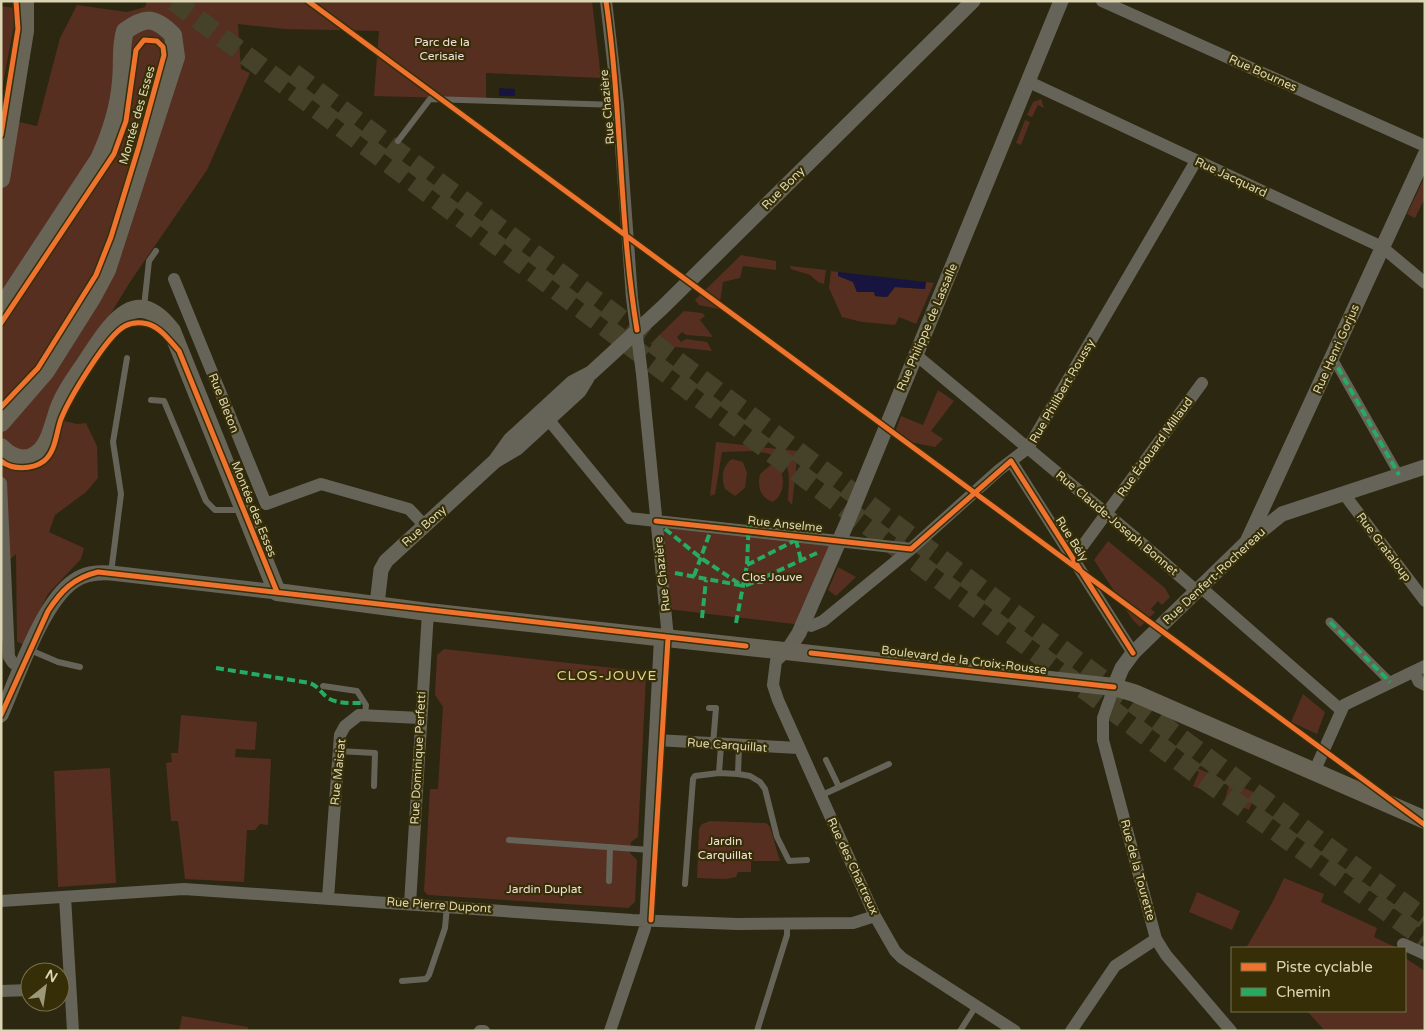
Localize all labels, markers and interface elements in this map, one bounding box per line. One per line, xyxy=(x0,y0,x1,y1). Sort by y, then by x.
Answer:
park label: Parc de la Cerisaie xyxy=(414,35,470,63)
street label: Rue Bournes xyxy=(1227,52,1299,94)
street label: Montée des Esses xyxy=(116,64,158,166)
street label: Rue Chazière xyxy=(597,69,617,145)
street label: Rue Jacquard xyxy=(1193,154,1269,200)
street label: Rue Bony xyxy=(759,163,808,212)
street label: Rue Philippe de Lassalle xyxy=(894,261,960,393)
street label: Rue Henri Gorjus xyxy=(1310,302,1362,396)
street label: Rue Philibert Roussy xyxy=(1026,336,1098,445)
street label: Rue Bleton xyxy=(206,371,242,435)
street label: Rue Édouard Millaud xyxy=(1114,395,1196,499)
street label: Montée des Esses xyxy=(228,459,280,559)
street label: Rue Claude-Joseph Bonnet xyxy=(1053,468,1181,579)
street label: Rue Bony xyxy=(399,502,450,550)
street label: Rue Grataloup xyxy=(1354,510,1414,584)
street label: Rue Anselme xyxy=(747,513,823,535)
street label: Rue Bély xyxy=(1053,514,1092,564)
street label: Rue Denfert-Rochereau xyxy=(1160,525,1268,627)
street label: Rue Chazière xyxy=(651,536,673,612)
park label: Clos Jouve xyxy=(742,570,803,584)
street label: Boulevard de la Croix-Rousse xyxy=(880,643,1048,677)
district label: CLOS-JOUVE xyxy=(557,667,657,684)
street label: Rue Dominique Perfetti xyxy=(408,691,428,825)
street label: Rue Carquillat xyxy=(686,735,768,755)
street label: Rue Maisiat xyxy=(328,738,349,806)
street label: Rue des Chartreux xyxy=(824,815,882,917)
street label: Rue de la Tourette xyxy=(1118,818,1158,922)
park label: Jardin Carquillat xyxy=(698,834,753,862)
park label: Jardin Duplat xyxy=(506,882,582,896)
street label: Rue Pierre Dupont xyxy=(386,894,492,916)
legend xyxy=(1231,947,1406,1012)
text: Piste cyclable xyxy=(1276,958,1373,976)
north arrow xyxy=(20,962,70,1012)
text: N xyxy=(42,966,60,986)
text: Chemin xyxy=(1276,983,1331,1001)

